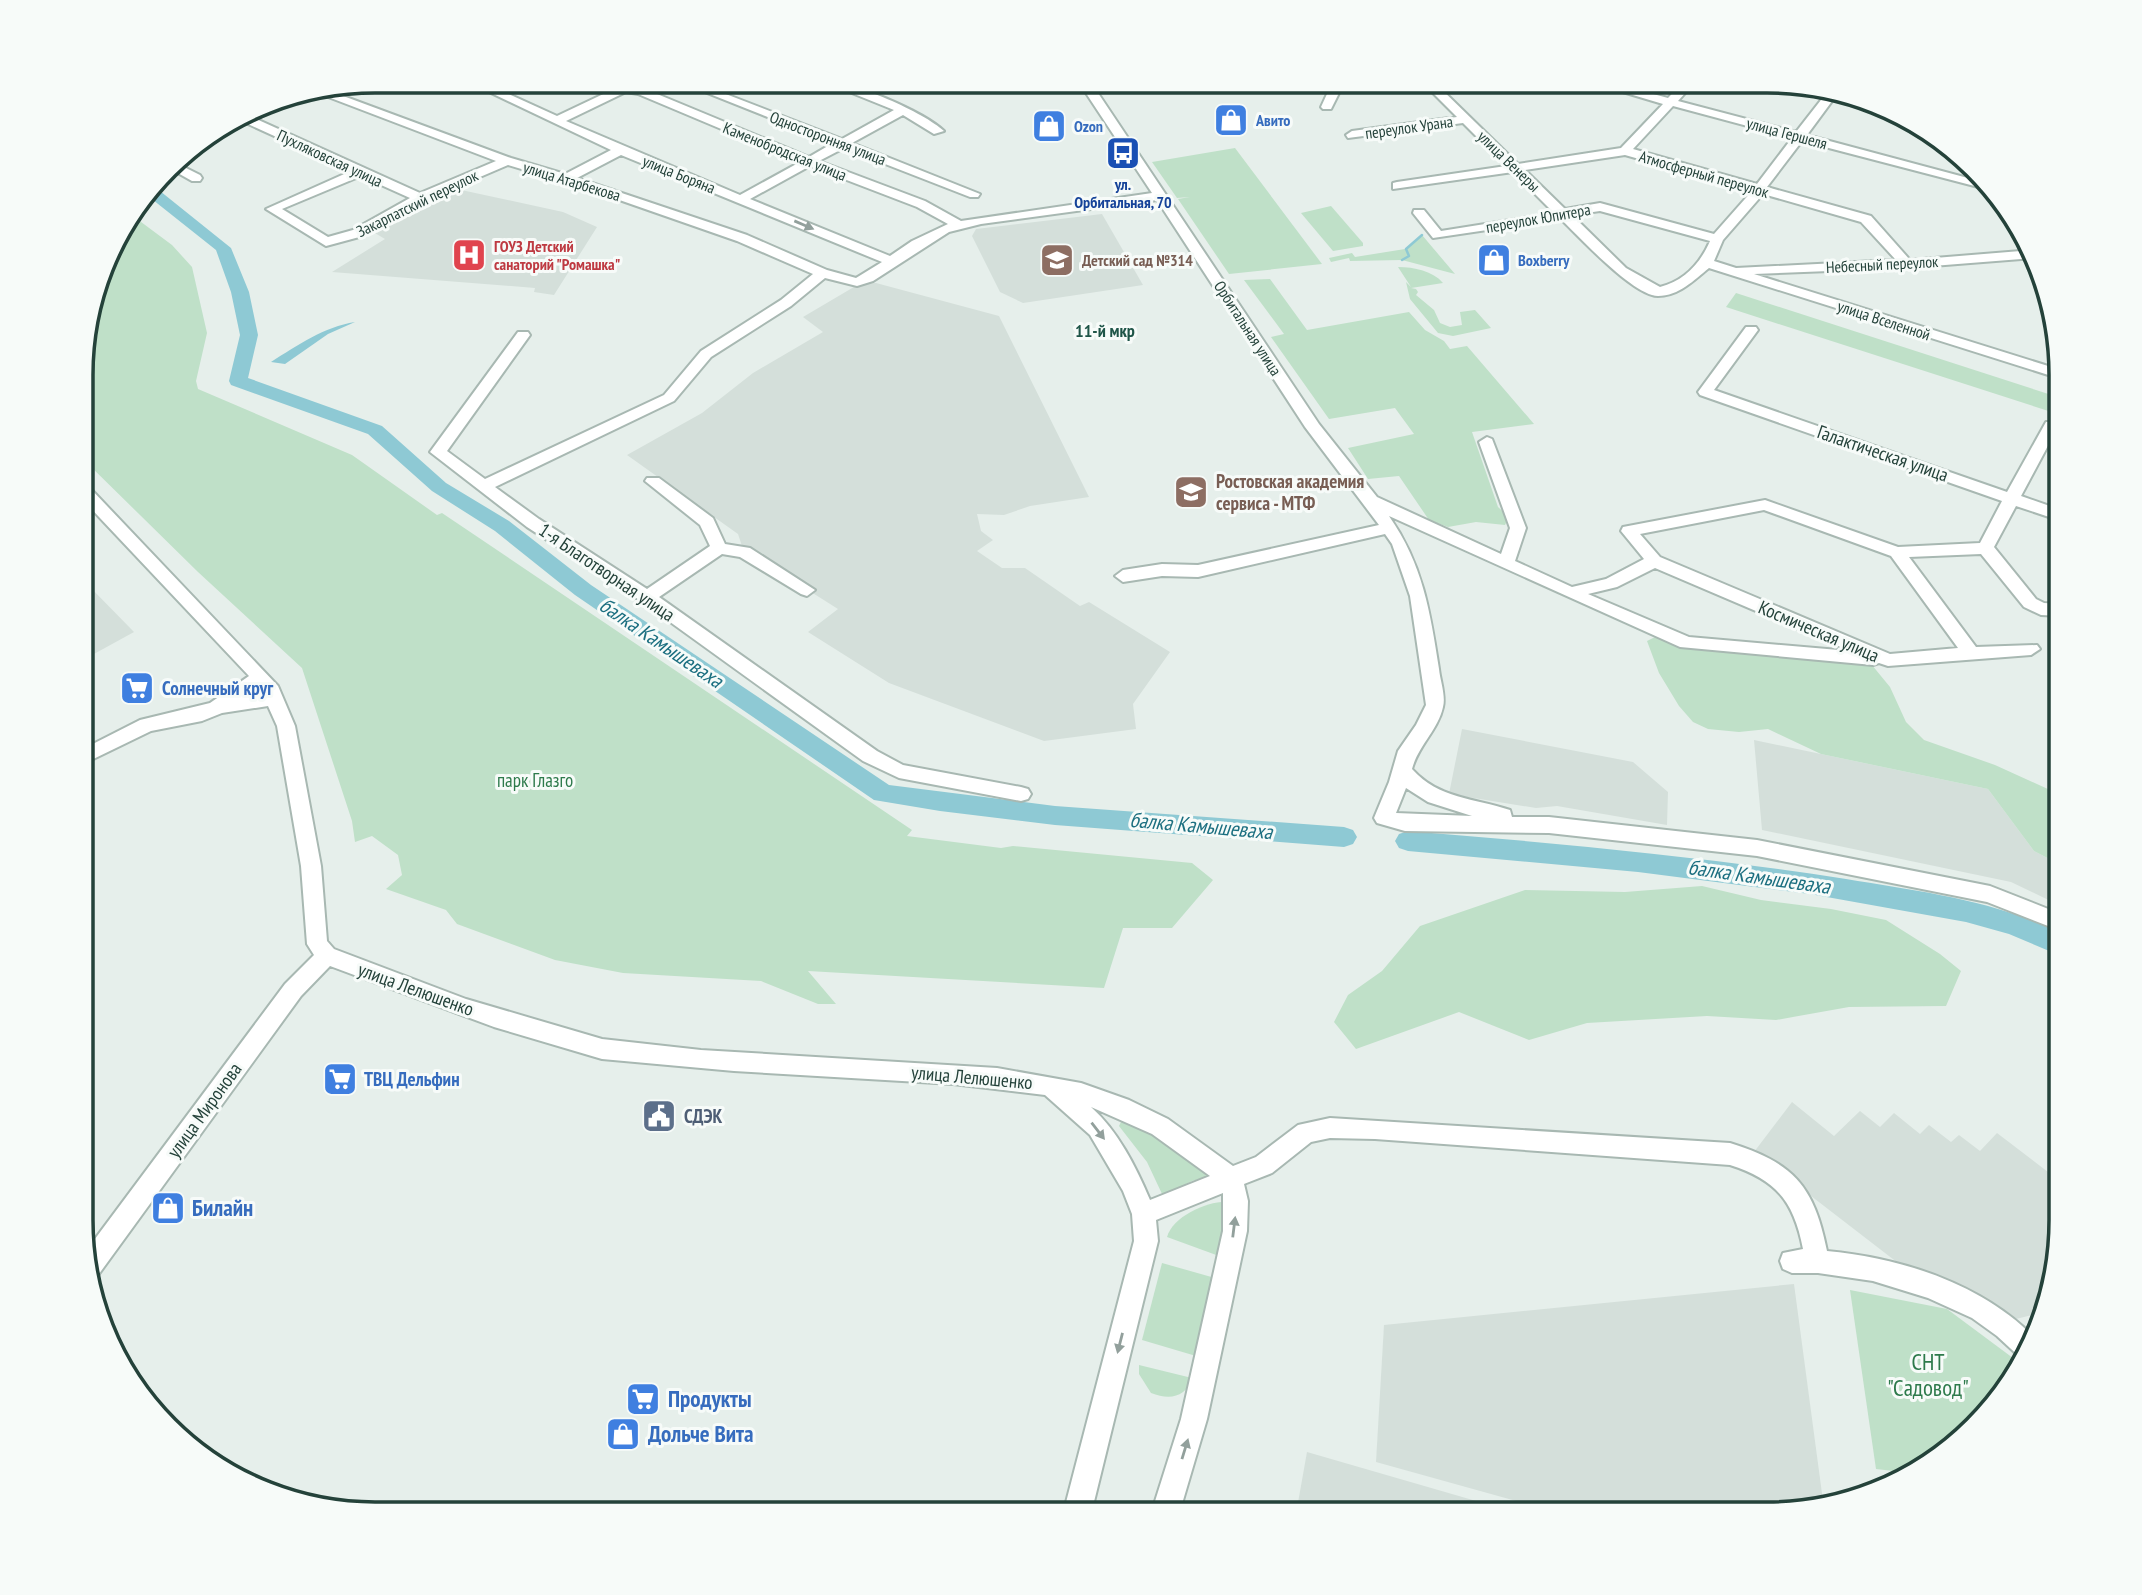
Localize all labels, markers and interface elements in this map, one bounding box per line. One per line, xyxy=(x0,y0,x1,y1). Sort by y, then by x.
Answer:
shop icon: Авито xyxy=(1212,101,1250,139)
street label: Односторонняя улица xyxy=(767,107,889,169)
shop icon: Ozon xyxy=(1030,107,1068,145)
place label: Авито xyxy=(1255,110,1290,130)
street label: переулок Урана xyxy=(1364,111,1454,143)
street label: улица Гершеля xyxy=(1745,113,1829,153)
place label: Ozon xyxy=(1074,116,1103,136)
street label: Каменобродская улица xyxy=(720,117,850,185)
street label: Пухляковская улица xyxy=(274,125,386,191)
street label: улица Венеры xyxy=(1473,126,1545,196)
bus stop icon: ул. Орбитальная, 70 xyxy=(1104,134,1142,172)
street label: Атмосферный переулок xyxy=(1637,146,1772,202)
street label: улица Боряна xyxy=(640,150,718,198)
street label: улица Атарбекова xyxy=(521,157,623,205)
street label: Закарпатский переулок xyxy=(353,165,482,241)
place label: ул. Орбитальная, 70 xyxy=(1074,174,1172,212)
street label: переулок Юпитера xyxy=(1484,199,1592,237)
one-way arrow xyxy=(794,220,815,231)
hospital icon: ГОУЗ Детский санаторий "Ромашка" xyxy=(450,236,488,274)
place label: ГОУЗ Детский санаторий "Ромашка" xyxy=(494,236,620,274)
school or university icon: Детский сад №314 xyxy=(1038,241,1076,279)
shop icon: Boxberry xyxy=(1475,241,1513,279)
place label: Детский сад №314 xyxy=(1082,250,1193,270)
place label: Boxberry xyxy=(1518,250,1570,270)
street label: Небесный переулок xyxy=(1825,251,1939,277)
street label: Орбитальная улица xyxy=(1210,277,1286,379)
street label: улица Вселенной xyxy=(1835,296,1933,344)
district label: 11-й мкр xyxy=(1075,319,1135,342)
street label: Галактическая улица xyxy=(1814,419,1952,487)
place label: Ростовская академия сервиса - МТФ xyxy=(1216,469,1364,515)
school or university icon: Ростовская академия сервиса - МТФ xyxy=(1172,473,1210,511)
street label: 1-я Благотворная улица xyxy=(534,518,680,626)
water label: балка Камышеваха xyxy=(594,591,729,695)
street label: Космическая улица xyxy=(1755,595,1883,667)
supermarket icon: Солнечный круг xyxy=(118,669,156,707)
place label: Солнечный круг xyxy=(162,676,273,700)
park label: парк Глазго xyxy=(497,768,573,792)
water label: балка Камышеваха xyxy=(1129,806,1275,845)
water label: балка Камышеваха xyxy=(1686,853,1833,900)
street label: улица Лелюшенко xyxy=(355,957,477,1021)
street label: улица Миронова xyxy=(161,1058,247,1162)
supermarket icon: ТВЦ Дельфин xyxy=(321,1060,359,1098)
street label: улица Лелюшенко xyxy=(910,1060,1034,1094)
place label: ТВЦ Дельфин xyxy=(364,1067,460,1091)
public building icon: СДЭК xyxy=(640,1097,678,1135)
place label: СДЭК xyxy=(684,1104,723,1128)
one-way arrow xyxy=(1090,1122,1105,1140)
shop icon: Билайн xyxy=(149,1189,187,1227)
place label: Билайн xyxy=(192,1193,253,1222)
one-way arrow xyxy=(1229,1216,1240,1238)
one-way arrow xyxy=(1114,1332,1125,1354)
park label: СНТ "Садовод" xyxy=(1887,1347,1969,1402)
supermarket icon: Продукты xyxy=(624,1380,662,1418)
place label: Продукты xyxy=(668,1384,752,1413)
shop icon: Дольче Вита xyxy=(604,1415,642,1453)
place label: Дольче Вита xyxy=(648,1419,753,1448)
one-way arrow xyxy=(1180,1438,1190,1459)

